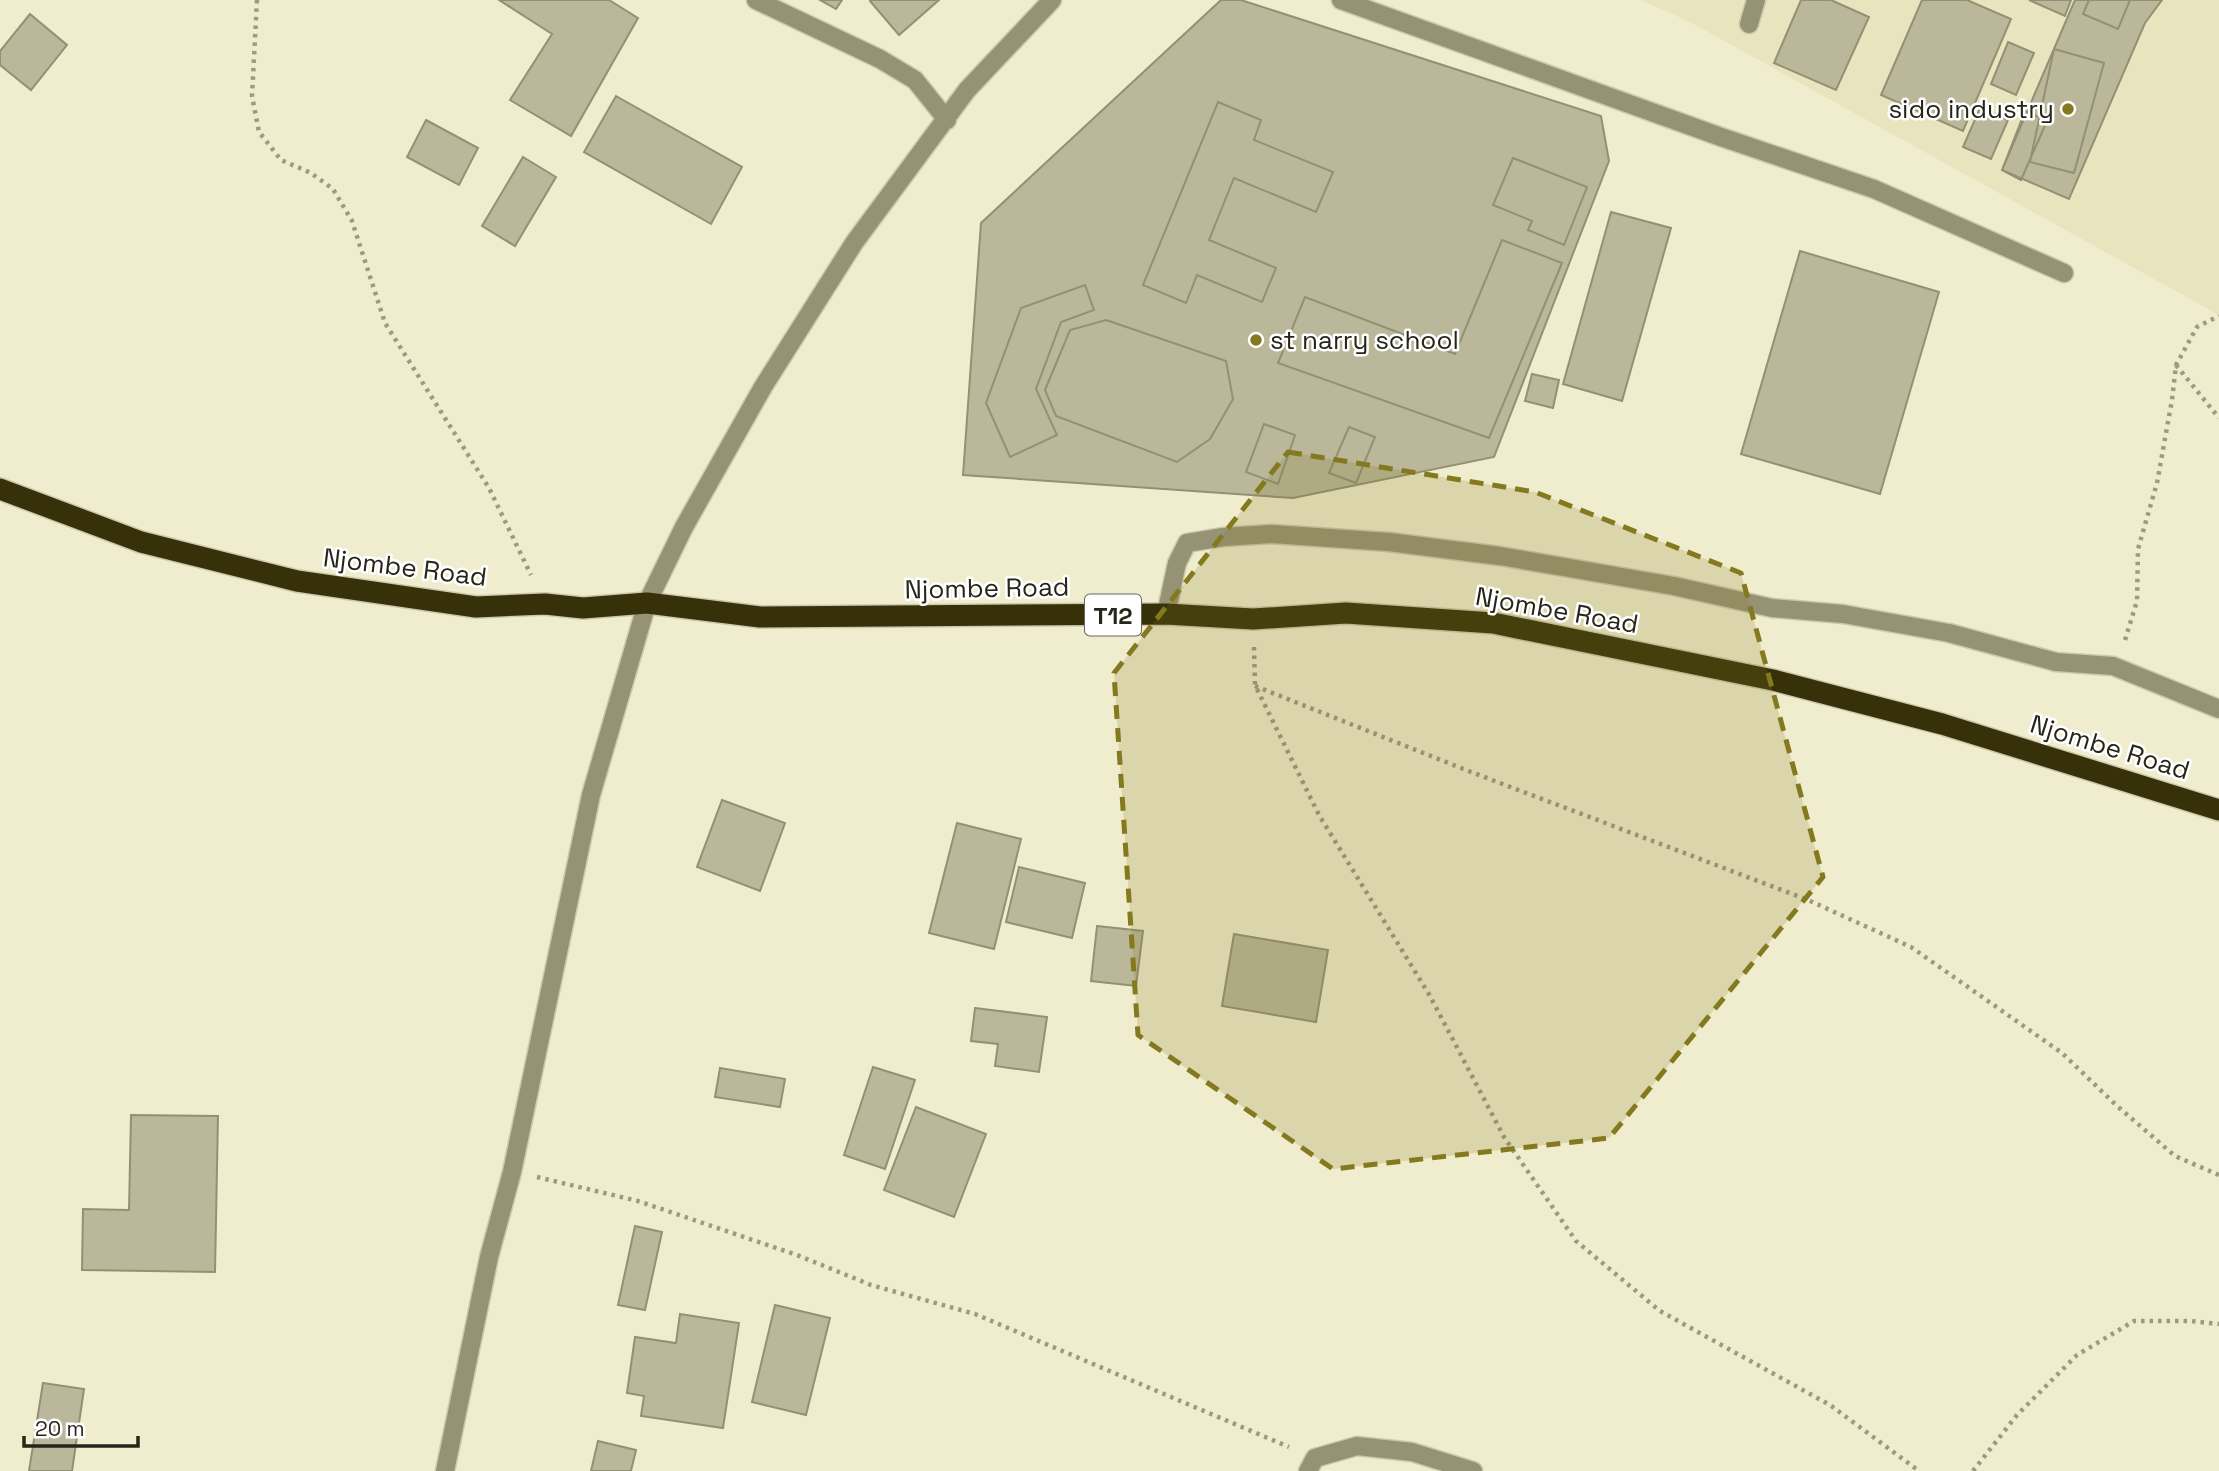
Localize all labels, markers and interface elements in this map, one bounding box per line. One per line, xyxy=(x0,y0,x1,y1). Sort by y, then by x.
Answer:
place label: sido industry xyxy=(1888,92,2054,126)
marker: sido industry xyxy=(2060,101,2076,117)
place label: st narry school xyxy=(1270,323,1459,357)
marker: st narry school xyxy=(1248,332,1264,348)
street label: Njombe Road xyxy=(321,540,489,594)
street label: Njombe Road xyxy=(904,570,1070,606)
street label: Njombe Road xyxy=(1473,579,1641,641)
road number: T12 xyxy=(1085,594,1141,636)
street label: Njombe Road xyxy=(2026,707,2194,787)
scale bar xyxy=(24,1404,138,1448)
text: 20 m xyxy=(35,1415,85,1442)

